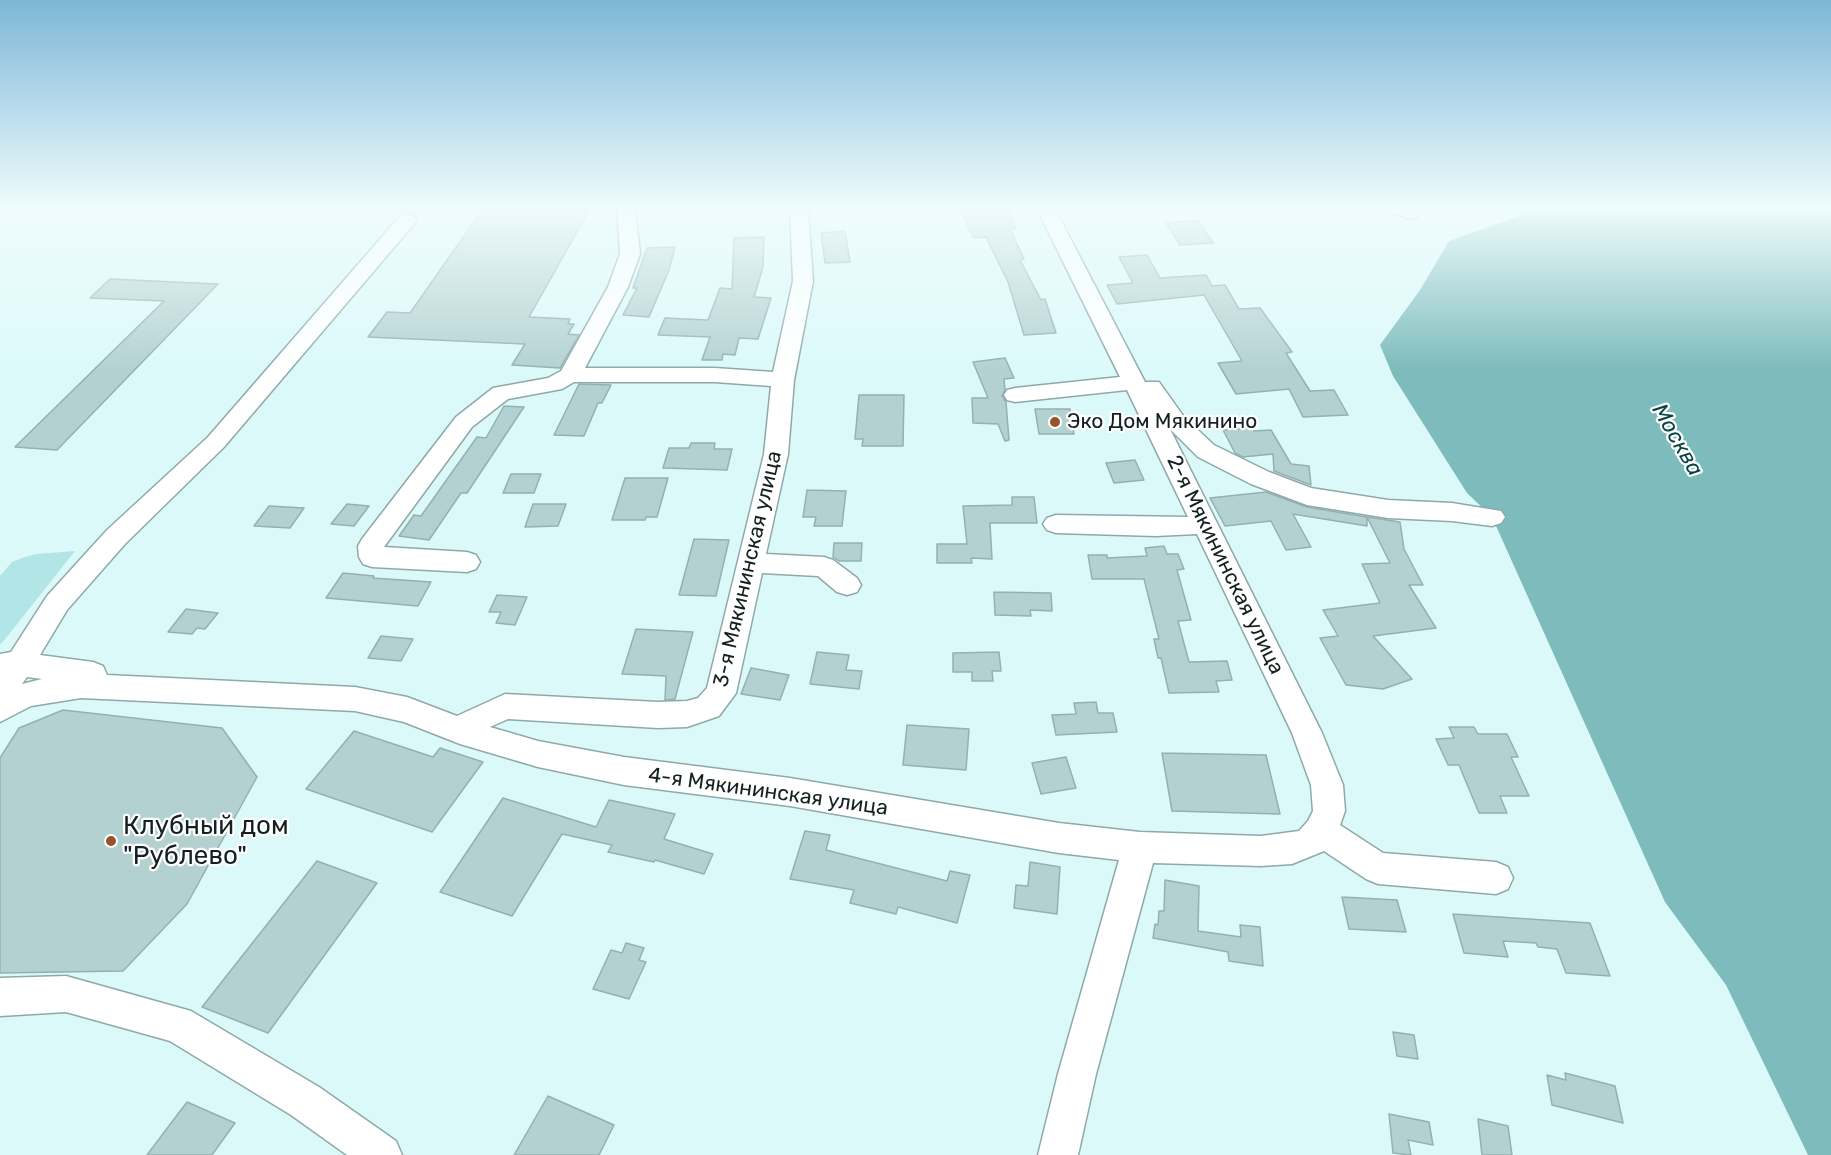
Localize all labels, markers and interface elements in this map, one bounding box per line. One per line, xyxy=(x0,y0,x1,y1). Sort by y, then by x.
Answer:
water label: Москва xyxy=(1646,399,1708,481)
place label: Эко Дом Мякинино xyxy=(1067,409,1257,435)
marker: Эко Дом Мякинино xyxy=(1048,415,1062,429)
street label: 3-я Мякининская улица xyxy=(709,449,787,689)
street label: 2-я Мякининская улица xyxy=(1161,451,1289,679)
street label: 4-я Мякининская улица xyxy=(647,763,889,821)
place label: Клубный дом "Рублево" xyxy=(123,810,289,872)
marker: Клубный дом "Рублево" xyxy=(104,834,118,848)

